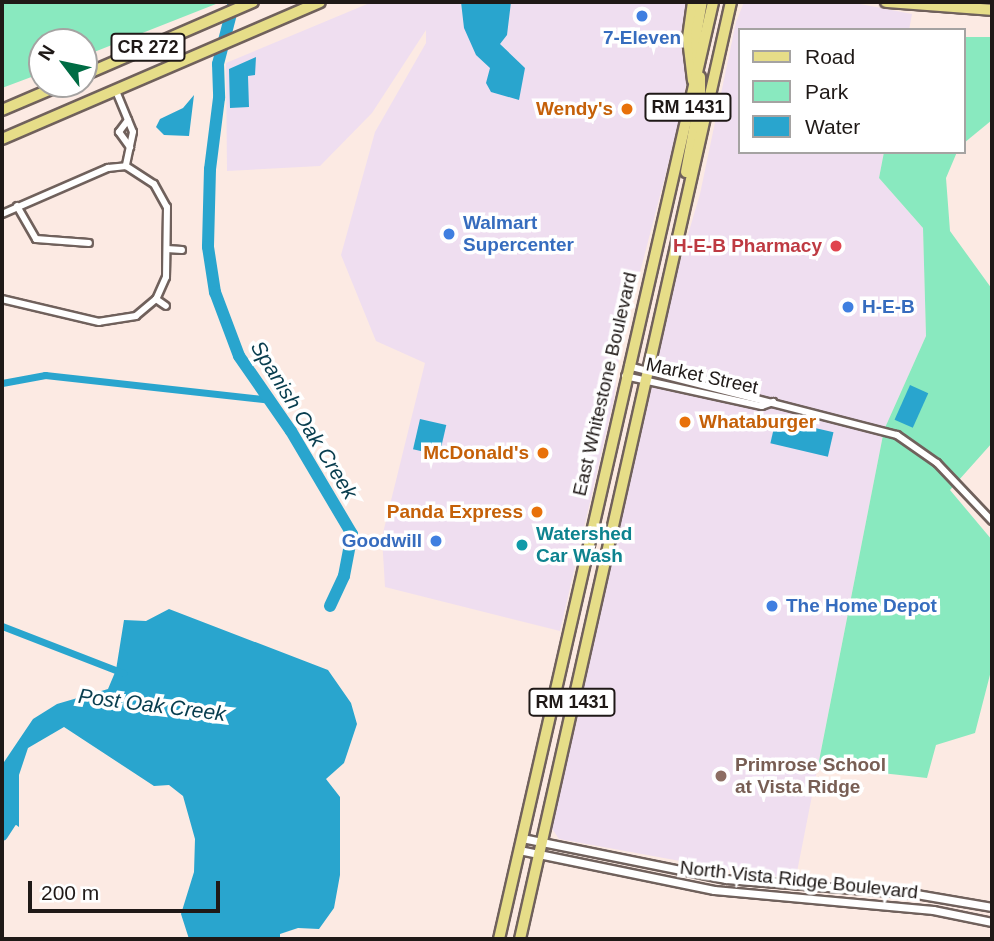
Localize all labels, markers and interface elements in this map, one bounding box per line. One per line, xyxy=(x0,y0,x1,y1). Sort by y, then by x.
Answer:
marker: 7-Eleven xyxy=(634,8,650,24)
place label: 7-Eleven xyxy=(603,27,681,49)
north arrow xyxy=(28,28,98,98)
legend xyxy=(738,28,966,154)
road number: CR 272 xyxy=(110,32,186,62)
text: N xyxy=(34,41,59,64)
text: Road xyxy=(805,45,855,68)
text: Park xyxy=(805,80,848,103)
road number: RM 1431 xyxy=(644,92,732,122)
place label: Wendy's xyxy=(536,98,613,120)
marker: Wendy's xyxy=(619,101,635,117)
text: Water xyxy=(805,115,860,138)
place label: Walmart Supercenter xyxy=(463,212,574,256)
marker: Walmart Supercenter xyxy=(441,226,457,242)
place label: H-E-B Pharmacy xyxy=(673,235,822,257)
marker: H-E-B Pharmacy xyxy=(828,238,844,254)
street label: East Whitestone Boulevard xyxy=(568,270,642,498)
place label: H-E-B xyxy=(862,296,915,318)
marker: H-E-B xyxy=(840,299,856,315)
water label: Spanish Oak Creek xyxy=(245,336,363,504)
street label: Market Street xyxy=(644,353,760,399)
place label: Whataburger xyxy=(699,411,816,433)
marker: Whataburger xyxy=(677,414,693,430)
place label: McDonald's xyxy=(423,442,529,464)
marker: McDonald's xyxy=(535,445,551,461)
place label: Panda Express xyxy=(387,501,523,523)
marker: Panda Express xyxy=(529,504,545,520)
place label: Watershed Car Wash xyxy=(536,523,632,567)
place label: Goodwill xyxy=(342,530,422,552)
marker: Goodwill xyxy=(428,533,444,549)
marker: Watershed Car Wash xyxy=(514,537,530,553)
place label: The Home Depot xyxy=(786,595,937,617)
marker: The Home Depot xyxy=(764,598,780,614)
water label: Post Oak Creek xyxy=(77,683,227,727)
road number: RM 1431 xyxy=(528,688,616,716)
place label: Primrose School at Vista Ridge xyxy=(735,754,886,798)
marker: Primrose School at Vista Ridge xyxy=(713,768,729,784)
street label: North Vista Ridge Boulevard xyxy=(679,856,919,904)
scale bar xyxy=(32,867,224,911)
text: 200 m xyxy=(41,881,99,904)

